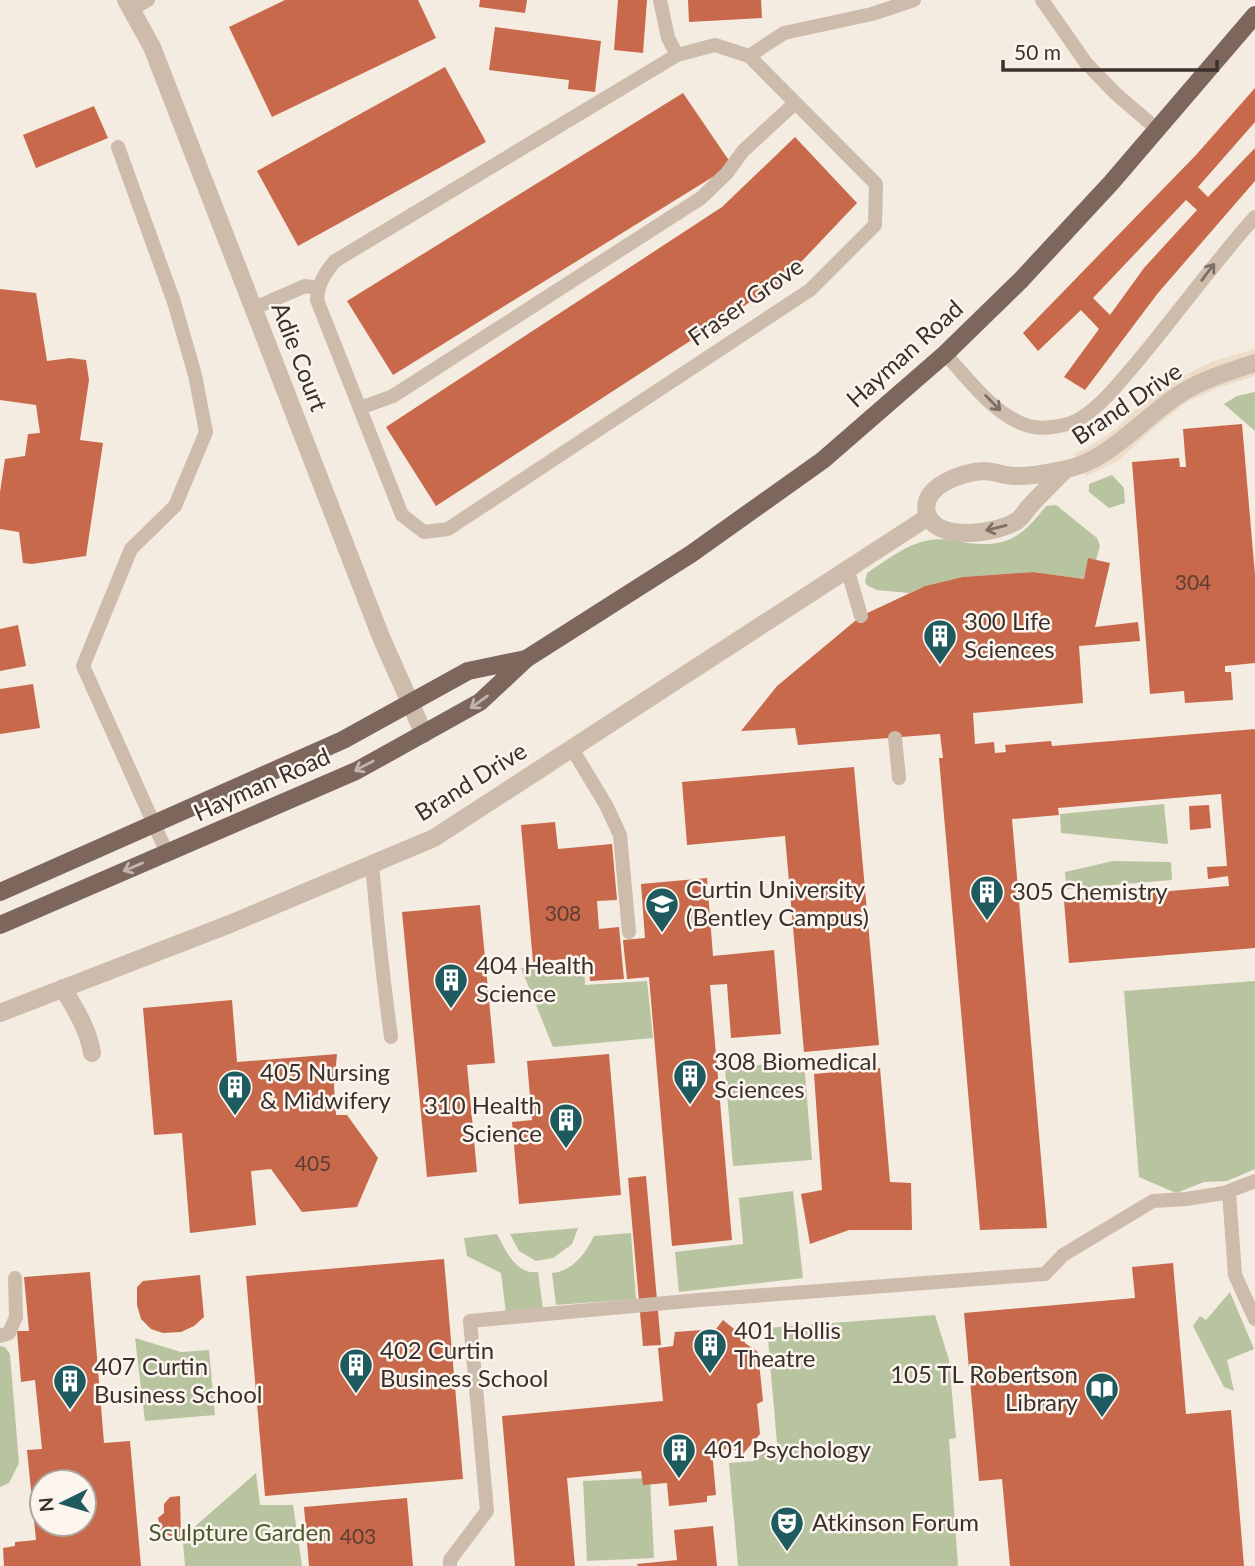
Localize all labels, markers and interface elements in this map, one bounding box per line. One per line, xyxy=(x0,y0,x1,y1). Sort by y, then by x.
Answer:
scale bar xyxy=(1003,28,1216,72)
text: 50 m xyxy=(1014,39,1061,64)
street label: Fraser Grove xyxy=(682,250,808,351)
one-way arrow xyxy=(1200,264,1215,282)
street label: Hayman Road xyxy=(840,293,968,413)
street label: Adie Court xyxy=(266,298,335,415)
street label: Brand Drive xyxy=(1066,356,1186,450)
one-way arrow xyxy=(984,395,1001,412)
one-way arrow xyxy=(985,522,1008,535)
house number: 304 xyxy=(1175,569,1211,594)
place label: 300 Life Sciences xyxy=(964,606,1055,663)
building icon: 300 Life Sciences xyxy=(921,617,959,666)
one-way arrow xyxy=(470,694,489,709)
street label: Brand Drive xyxy=(409,735,531,826)
street label: Hayman Road xyxy=(189,741,334,827)
one-way arrow xyxy=(354,760,375,774)
one-way arrow xyxy=(123,862,144,875)
building icon: 305 Chemistry xyxy=(968,873,1006,922)
place label: Curtin University (Bentley Campus) xyxy=(686,874,869,931)
place label: 305 Chemistry xyxy=(1012,876,1168,905)
school or university icon: Curtin University (Bentley Campus) xyxy=(643,885,681,934)
house number: 308 xyxy=(545,900,581,925)
place label: 404 Health Science xyxy=(476,950,594,1007)
building icon: 404 Health Science xyxy=(432,961,470,1010)
place label: 308 Biomedical Sciences xyxy=(714,1046,877,1103)
place label: 405 Nursing & Midwifery xyxy=(260,1057,392,1114)
building icon: 308 Biomedical Sciences xyxy=(671,1057,709,1106)
building icon: 405 Nursing & Midwifery xyxy=(216,1068,254,1117)
place label: 310 Health Science xyxy=(424,1090,542,1147)
building icon: 310 Health Science xyxy=(547,1101,585,1150)
house number: 405 xyxy=(295,1150,331,1175)
place label: 401 Hollis Theatre xyxy=(734,1315,841,1372)
building icon: 401 Hollis Theatre xyxy=(691,1326,729,1375)
place label: 402 Curtin Business School xyxy=(380,1335,548,1392)
building icon: 402 Curtin Business School xyxy=(337,1346,375,1395)
place label: 407 Curtin Business School xyxy=(94,1351,262,1408)
place label: 105 TL Robertson Library xyxy=(890,1359,1079,1416)
building icon: 407 Curtin Business School xyxy=(51,1362,89,1411)
library icon: 105 TL Robertson Library xyxy=(1083,1370,1121,1419)
building icon: 401 Psychology xyxy=(660,1431,698,1480)
place label: 401 Psychology xyxy=(704,1434,871,1463)
north arrow xyxy=(28,1468,98,1538)
text: N xyxy=(33,1496,58,1513)
theatre icon: Atkinson Forum xyxy=(768,1504,806,1553)
place label: Atkinson Forum xyxy=(812,1507,979,1536)
park label: Sculpture Garden xyxy=(149,1517,331,1546)
house number: 403 xyxy=(340,1523,376,1548)

